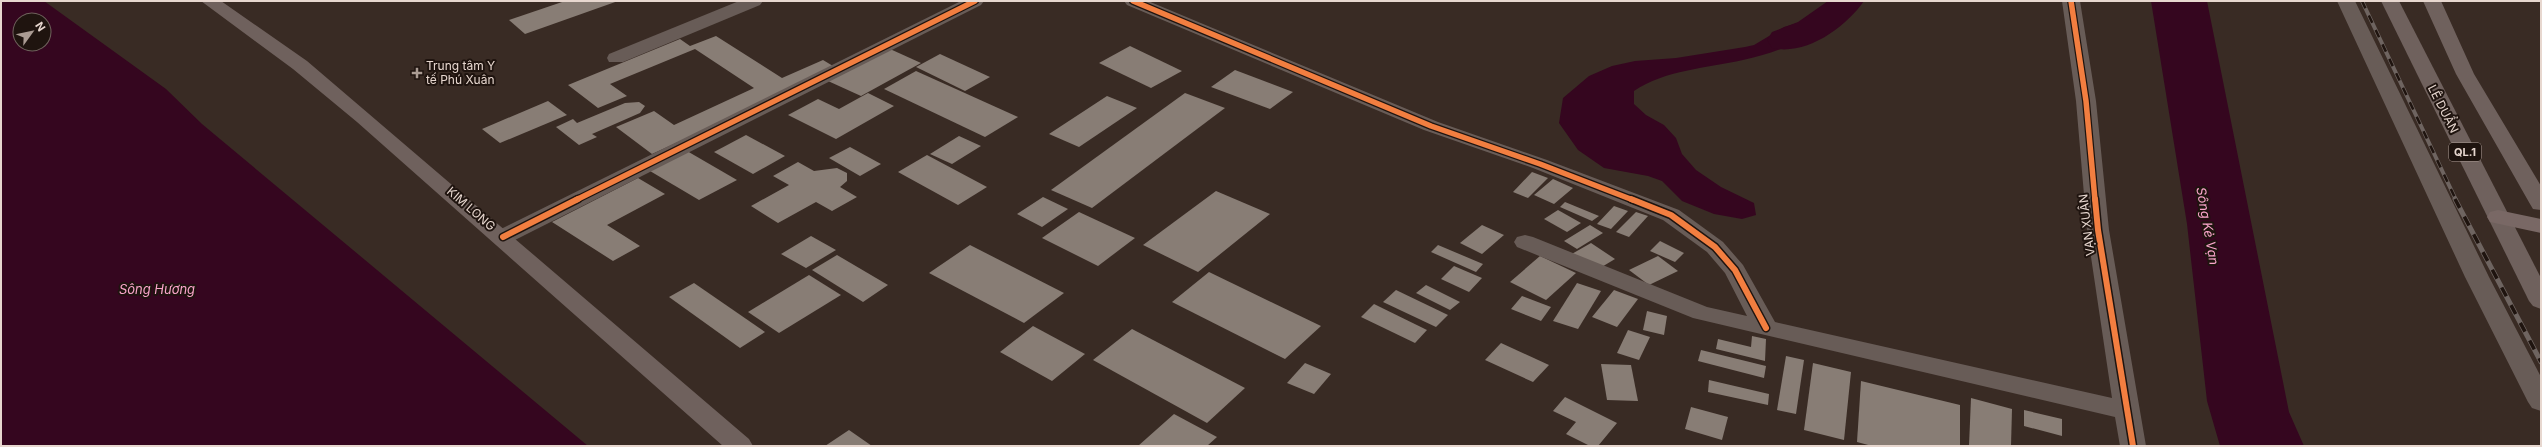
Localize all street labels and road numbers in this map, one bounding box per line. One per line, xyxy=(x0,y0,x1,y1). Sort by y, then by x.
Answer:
street label: LÊ DUẨN xyxy=(2425,81,2464,135)
road number: QL.1 xyxy=(2449,143,2481,161)
street label: KIM LONG xyxy=(444,184,499,234)
street label: VẠN XUÂN xyxy=(2075,193,2098,257)

